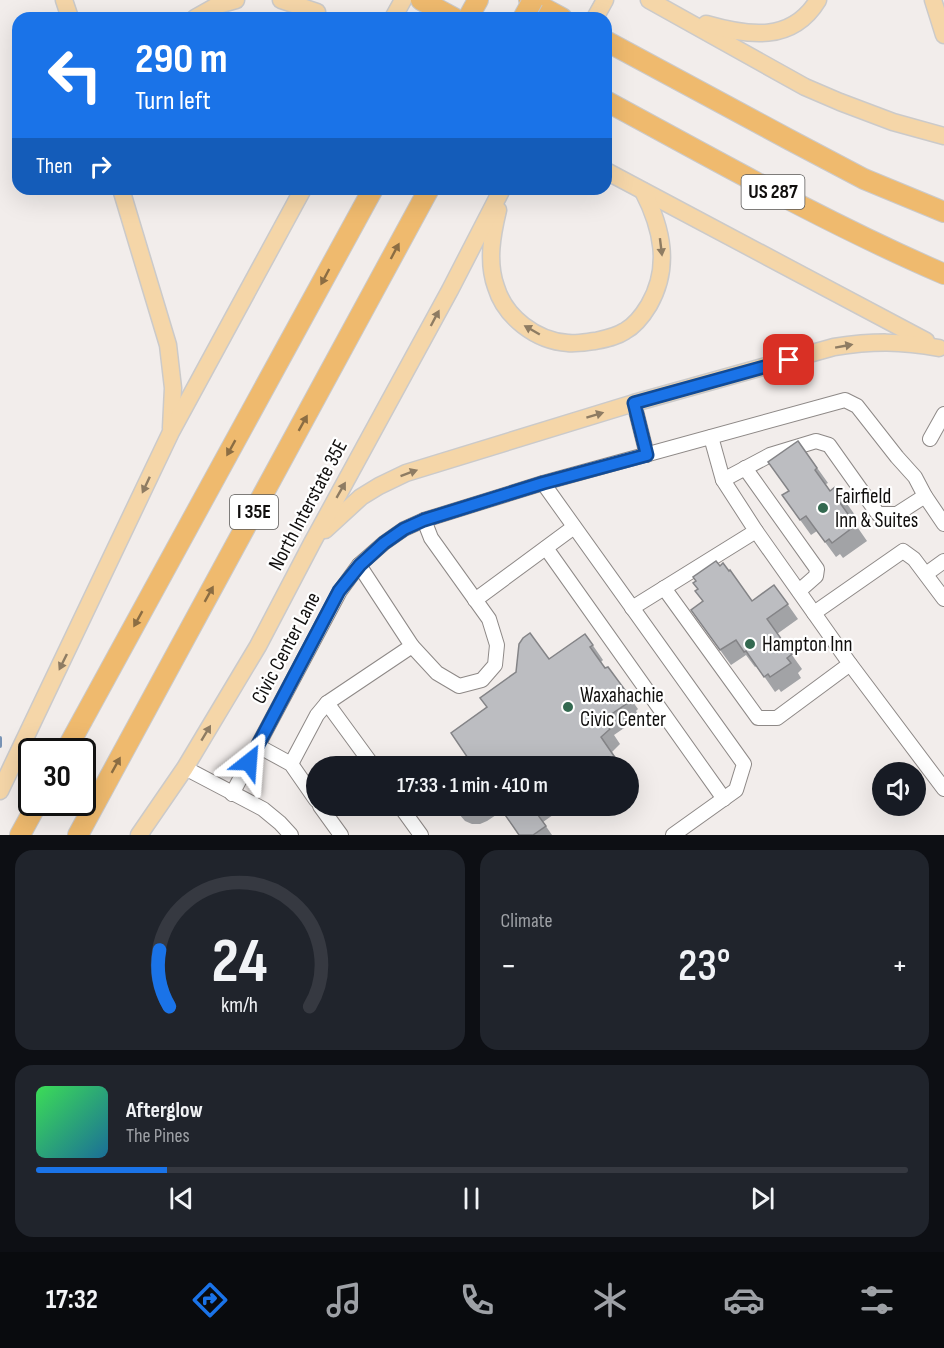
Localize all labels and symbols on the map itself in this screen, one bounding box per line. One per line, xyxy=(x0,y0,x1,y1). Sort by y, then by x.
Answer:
road number: US 287 xyxy=(742,175,804,209)
one-way arrow xyxy=(656,237,666,256)
one-way arrow xyxy=(390,243,400,260)
one-way arrow xyxy=(320,269,330,286)
one-way arrow xyxy=(430,310,440,327)
one-way arrow xyxy=(523,325,540,335)
pin xyxy=(763,334,814,385)
one-way arrow xyxy=(834,341,853,350)
one-way arrow xyxy=(586,410,604,419)
one-way arrow xyxy=(298,414,308,431)
street label: North Interstate 35E xyxy=(263,436,353,574)
one-way arrow xyxy=(226,440,236,457)
one-way arrow xyxy=(400,467,418,477)
one-way arrow xyxy=(142,477,151,494)
one-way arrow xyxy=(336,482,347,498)
place label: Fairfield Inn & Suites xyxy=(835,484,918,533)
road number: I 35E xyxy=(230,495,278,529)
marker: Fairfield Inn & Suites xyxy=(816,501,830,515)
one-way arrow xyxy=(204,585,214,602)
street label: Civic Center Lane xyxy=(246,588,326,708)
one-way arrow xyxy=(133,611,143,628)
place label: Hampton Inn xyxy=(762,632,852,657)
marker: Hampton Inn xyxy=(743,637,757,651)
one-way arrow xyxy=(58,653,67,670)
place label: Waxahachie Civic Center xyxy=(580,683,666,732)
marker: Waxahachie Civic Center xyxy=(561,700,575,714)
one-way arrow xyxy=(200,725,211,741)
position arrow xyxy=(217,730,281,794)
speed limit sign: 30 xyxy=(18,738,96,816)
one-way arrow xyxy=(111,756,121,773)

